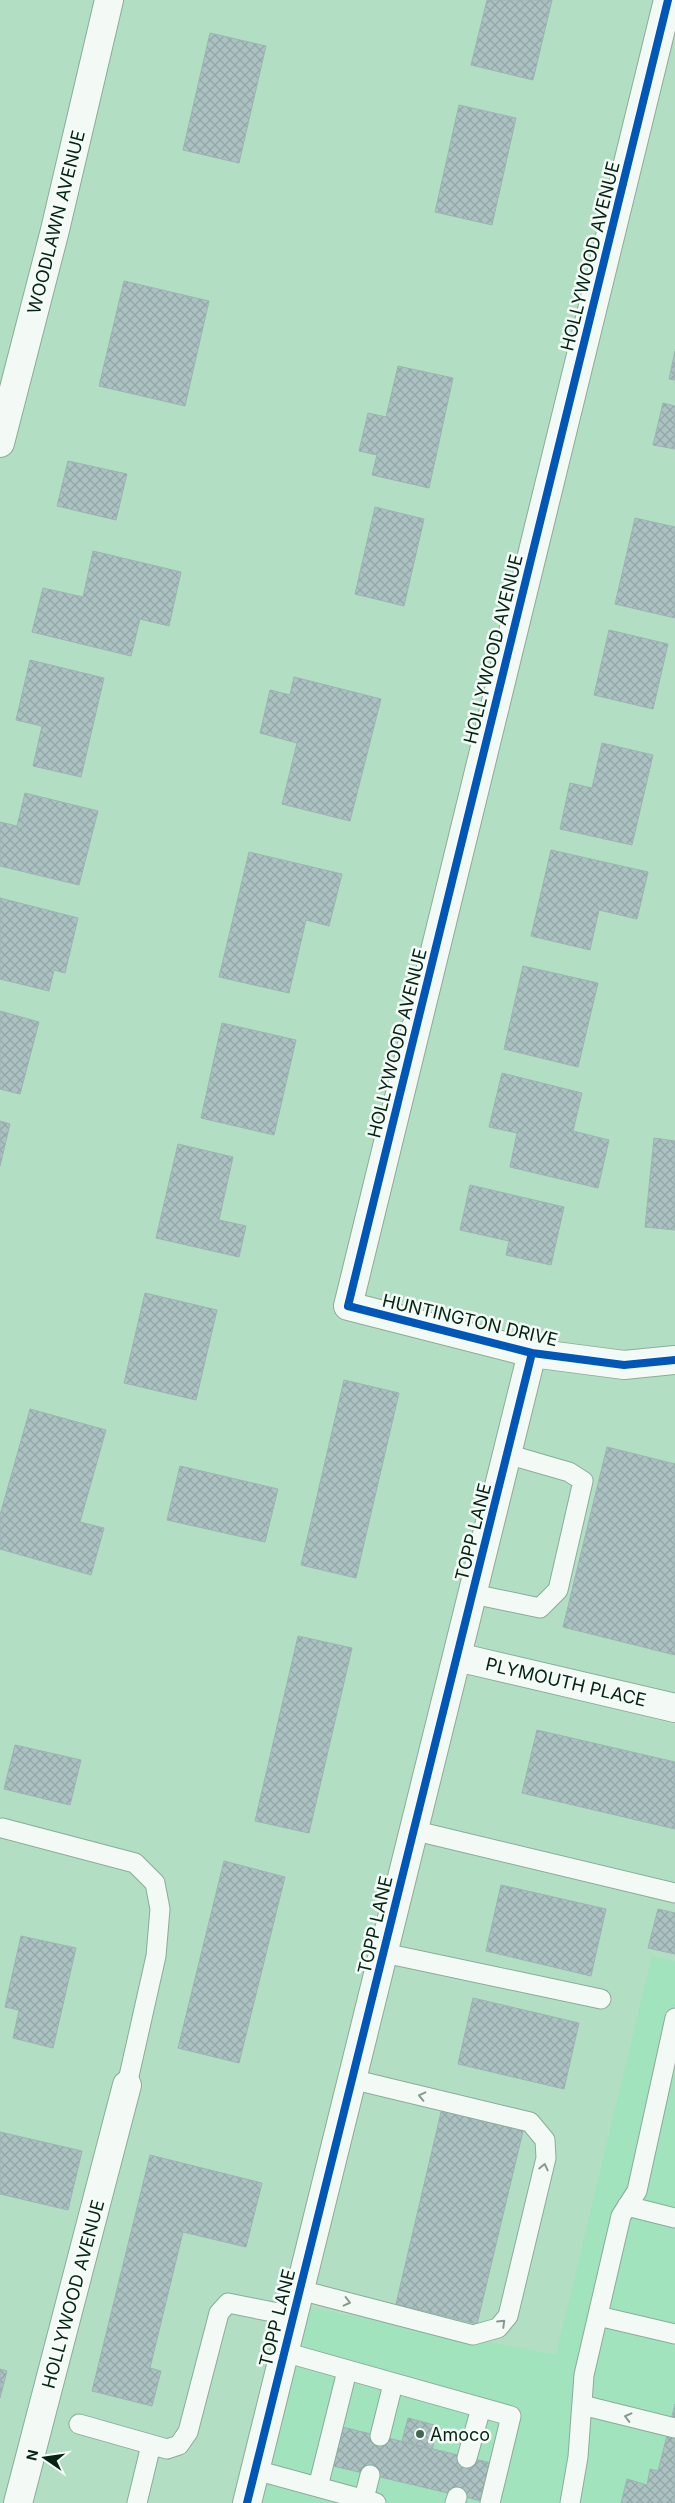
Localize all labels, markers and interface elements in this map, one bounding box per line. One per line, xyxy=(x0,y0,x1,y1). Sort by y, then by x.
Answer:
street label: WOODLAWN AVENUE xyxy=(23,128,89,316)
street label: HOLLYWOOD AVENUE xyxy=(556,159,624,353)
street label: HOLLYWOOD AVENUE xyxy=(459,552,527,746)
street label: HOLLYWOOD AVENUE xyxy=(363,946,431,1140)
street label: HUNTINGTON DRIVE xyxy=(380,1290,560,1350)
street label: TOPP LANE xyxy=(451,1481,495,1583)
street label: PLYMOUTH PLACE xyxy=(484,1653,648,1711)
street label: TOPP LANE xyxy=(354,1874,396,1976)
one-way arrow xyxy=(418,2091,427,2102)
one-way arrow xyxy=(538,2163,549,2172)
street label: HOLLYWOOD AVENUE xyxy=(38,2197,108,2391)
street label: TOPP LANE xyxy=(255,2267,299,2369)
one-way arrow xyxy=(342,2297,350,2307)
one-way arrow xyxy=(496,2320,505,2329)
one-way arrow xyxy=(625,2412,633,2422)
place label: Amoco xyxy=(430,2424,490,2445)
marker: Amoco xyxy=(414,2428,426,2440)
north arrow xyxy=(20,2433,70,2483)
text: N xyxy=(22,2448,41,2462)

